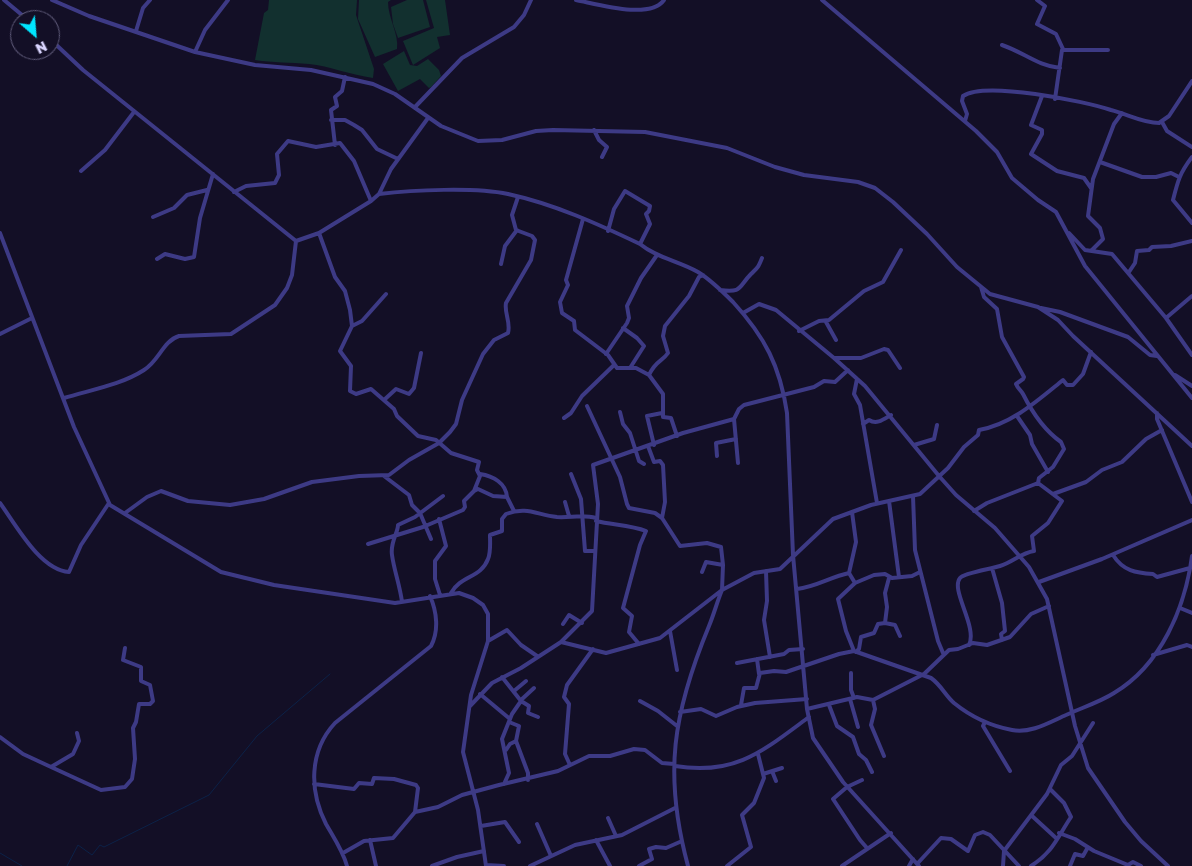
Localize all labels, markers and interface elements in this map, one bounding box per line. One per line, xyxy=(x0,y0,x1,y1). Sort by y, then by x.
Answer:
north arrow xyxy=(10,10,60,60)
text: N xyxy=(33,38,50,58)

